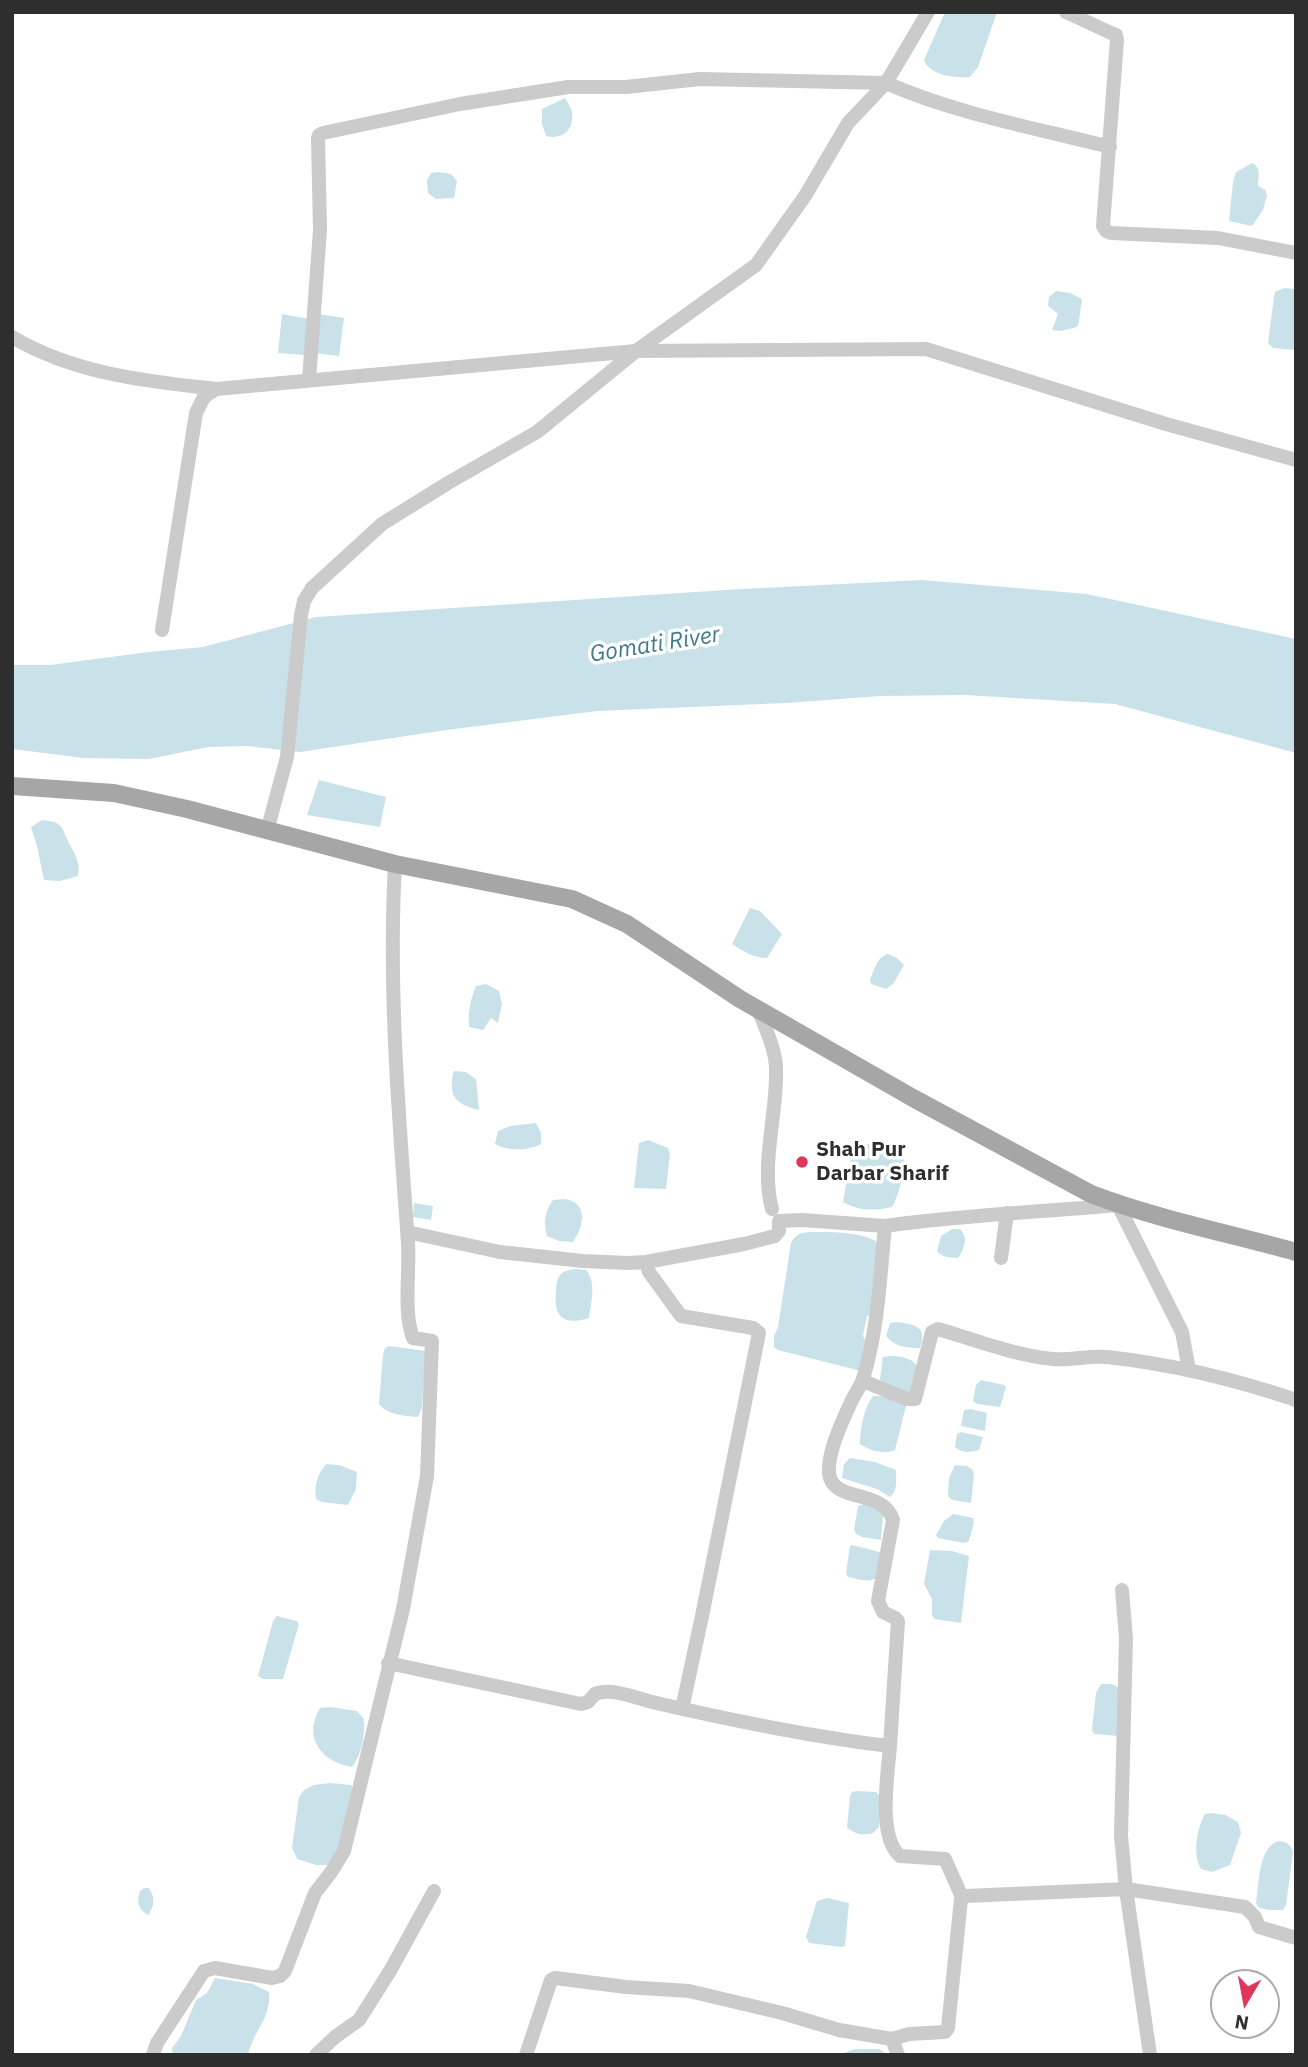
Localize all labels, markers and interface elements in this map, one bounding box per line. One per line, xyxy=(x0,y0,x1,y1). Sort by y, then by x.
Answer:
water label: Gomati River xyxy=(588,621,722,669)
place label: Shah Pur Darbar Sharif xyxy=(816,1137,949,1187)
marker: Shah Pur Darbar Sharif xyxy=(794,1154,810,1170)
north arrow xyxy=(1210,1969,1280,2039)
text: N xyxy=(1233,2010,1251,2036)

